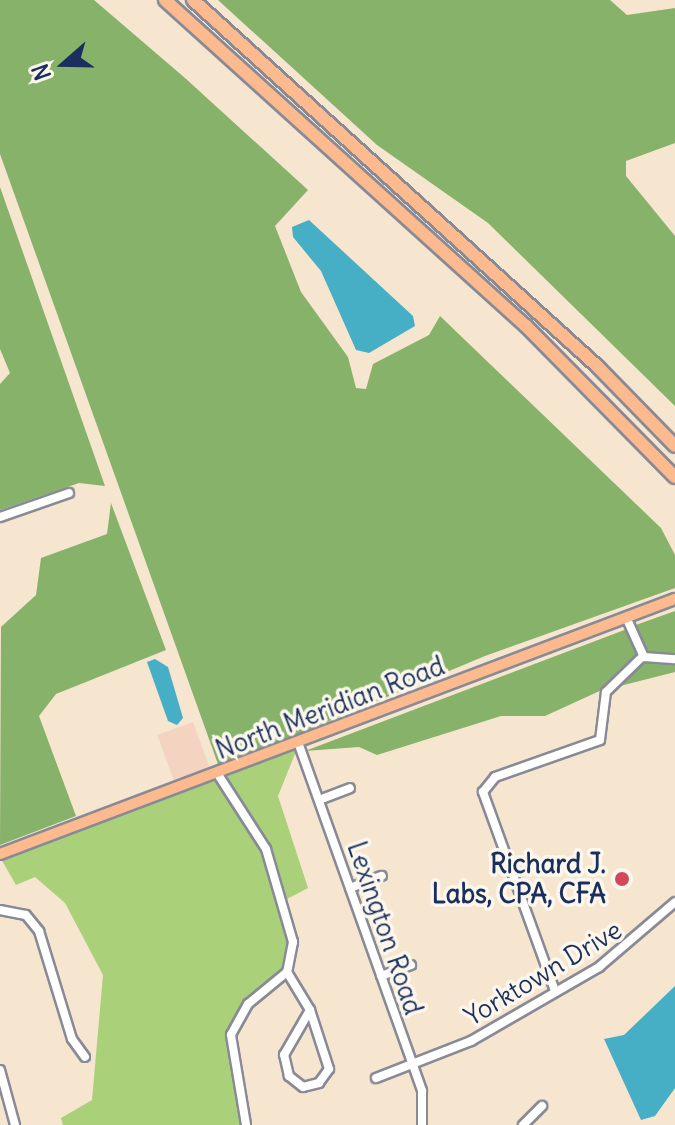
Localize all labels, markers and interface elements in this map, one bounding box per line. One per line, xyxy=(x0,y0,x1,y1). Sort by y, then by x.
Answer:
north arrow xyxy=(24,24,104,104)
text: N xyxy=(26,60,57,84)
street label: North Meridian Road xyxy=(211,650,449,766)
street label: Lexington Road xyxy=(341,837,429,1019)
place label: Richard J. Labs, CPA, CFA xyxy=(432,848,606,910)
marker: Richard J. Labs, CPA, CFA xyxy=(613,870,631,888)
street label: Yorktown Drive xyxy=(459,914,627,1032)

